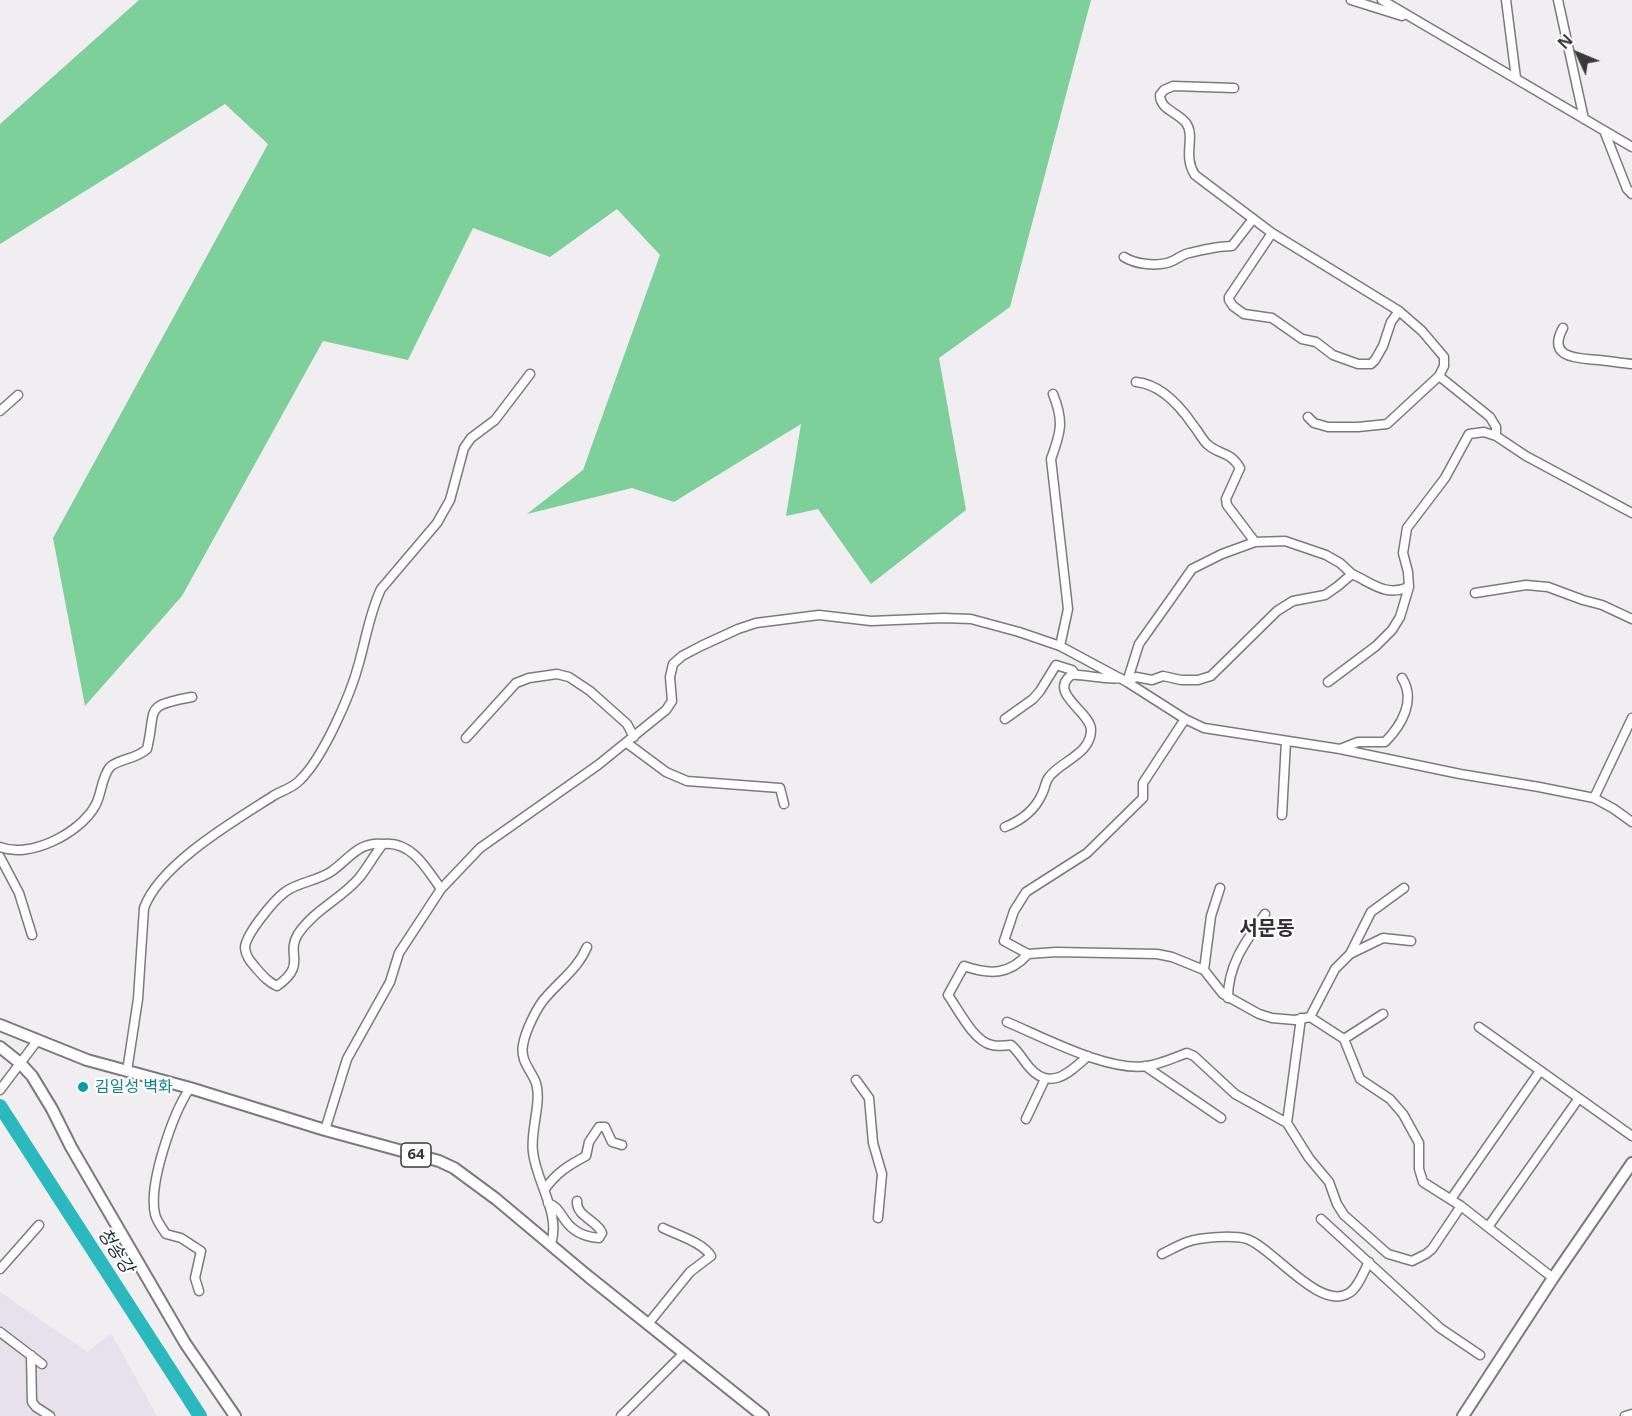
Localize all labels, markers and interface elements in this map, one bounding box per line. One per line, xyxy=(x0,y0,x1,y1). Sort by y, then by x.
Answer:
north arrow xyxy=(1548,24,1608,84)
text: N xyxy=(1553,29,1577,54)
district label: 서문동 xyxy=(1239,917,1295,941)
place label: 김일성 벽화 xyxy=(95,1077,173,1097)
marker: 김일성 벽화 xyxy=(76,1080,90,1094)
road number: 64 xyxy=(401,1143,431,1167)
water label: 청송강 xyxy=(92,1224,138,1278)

